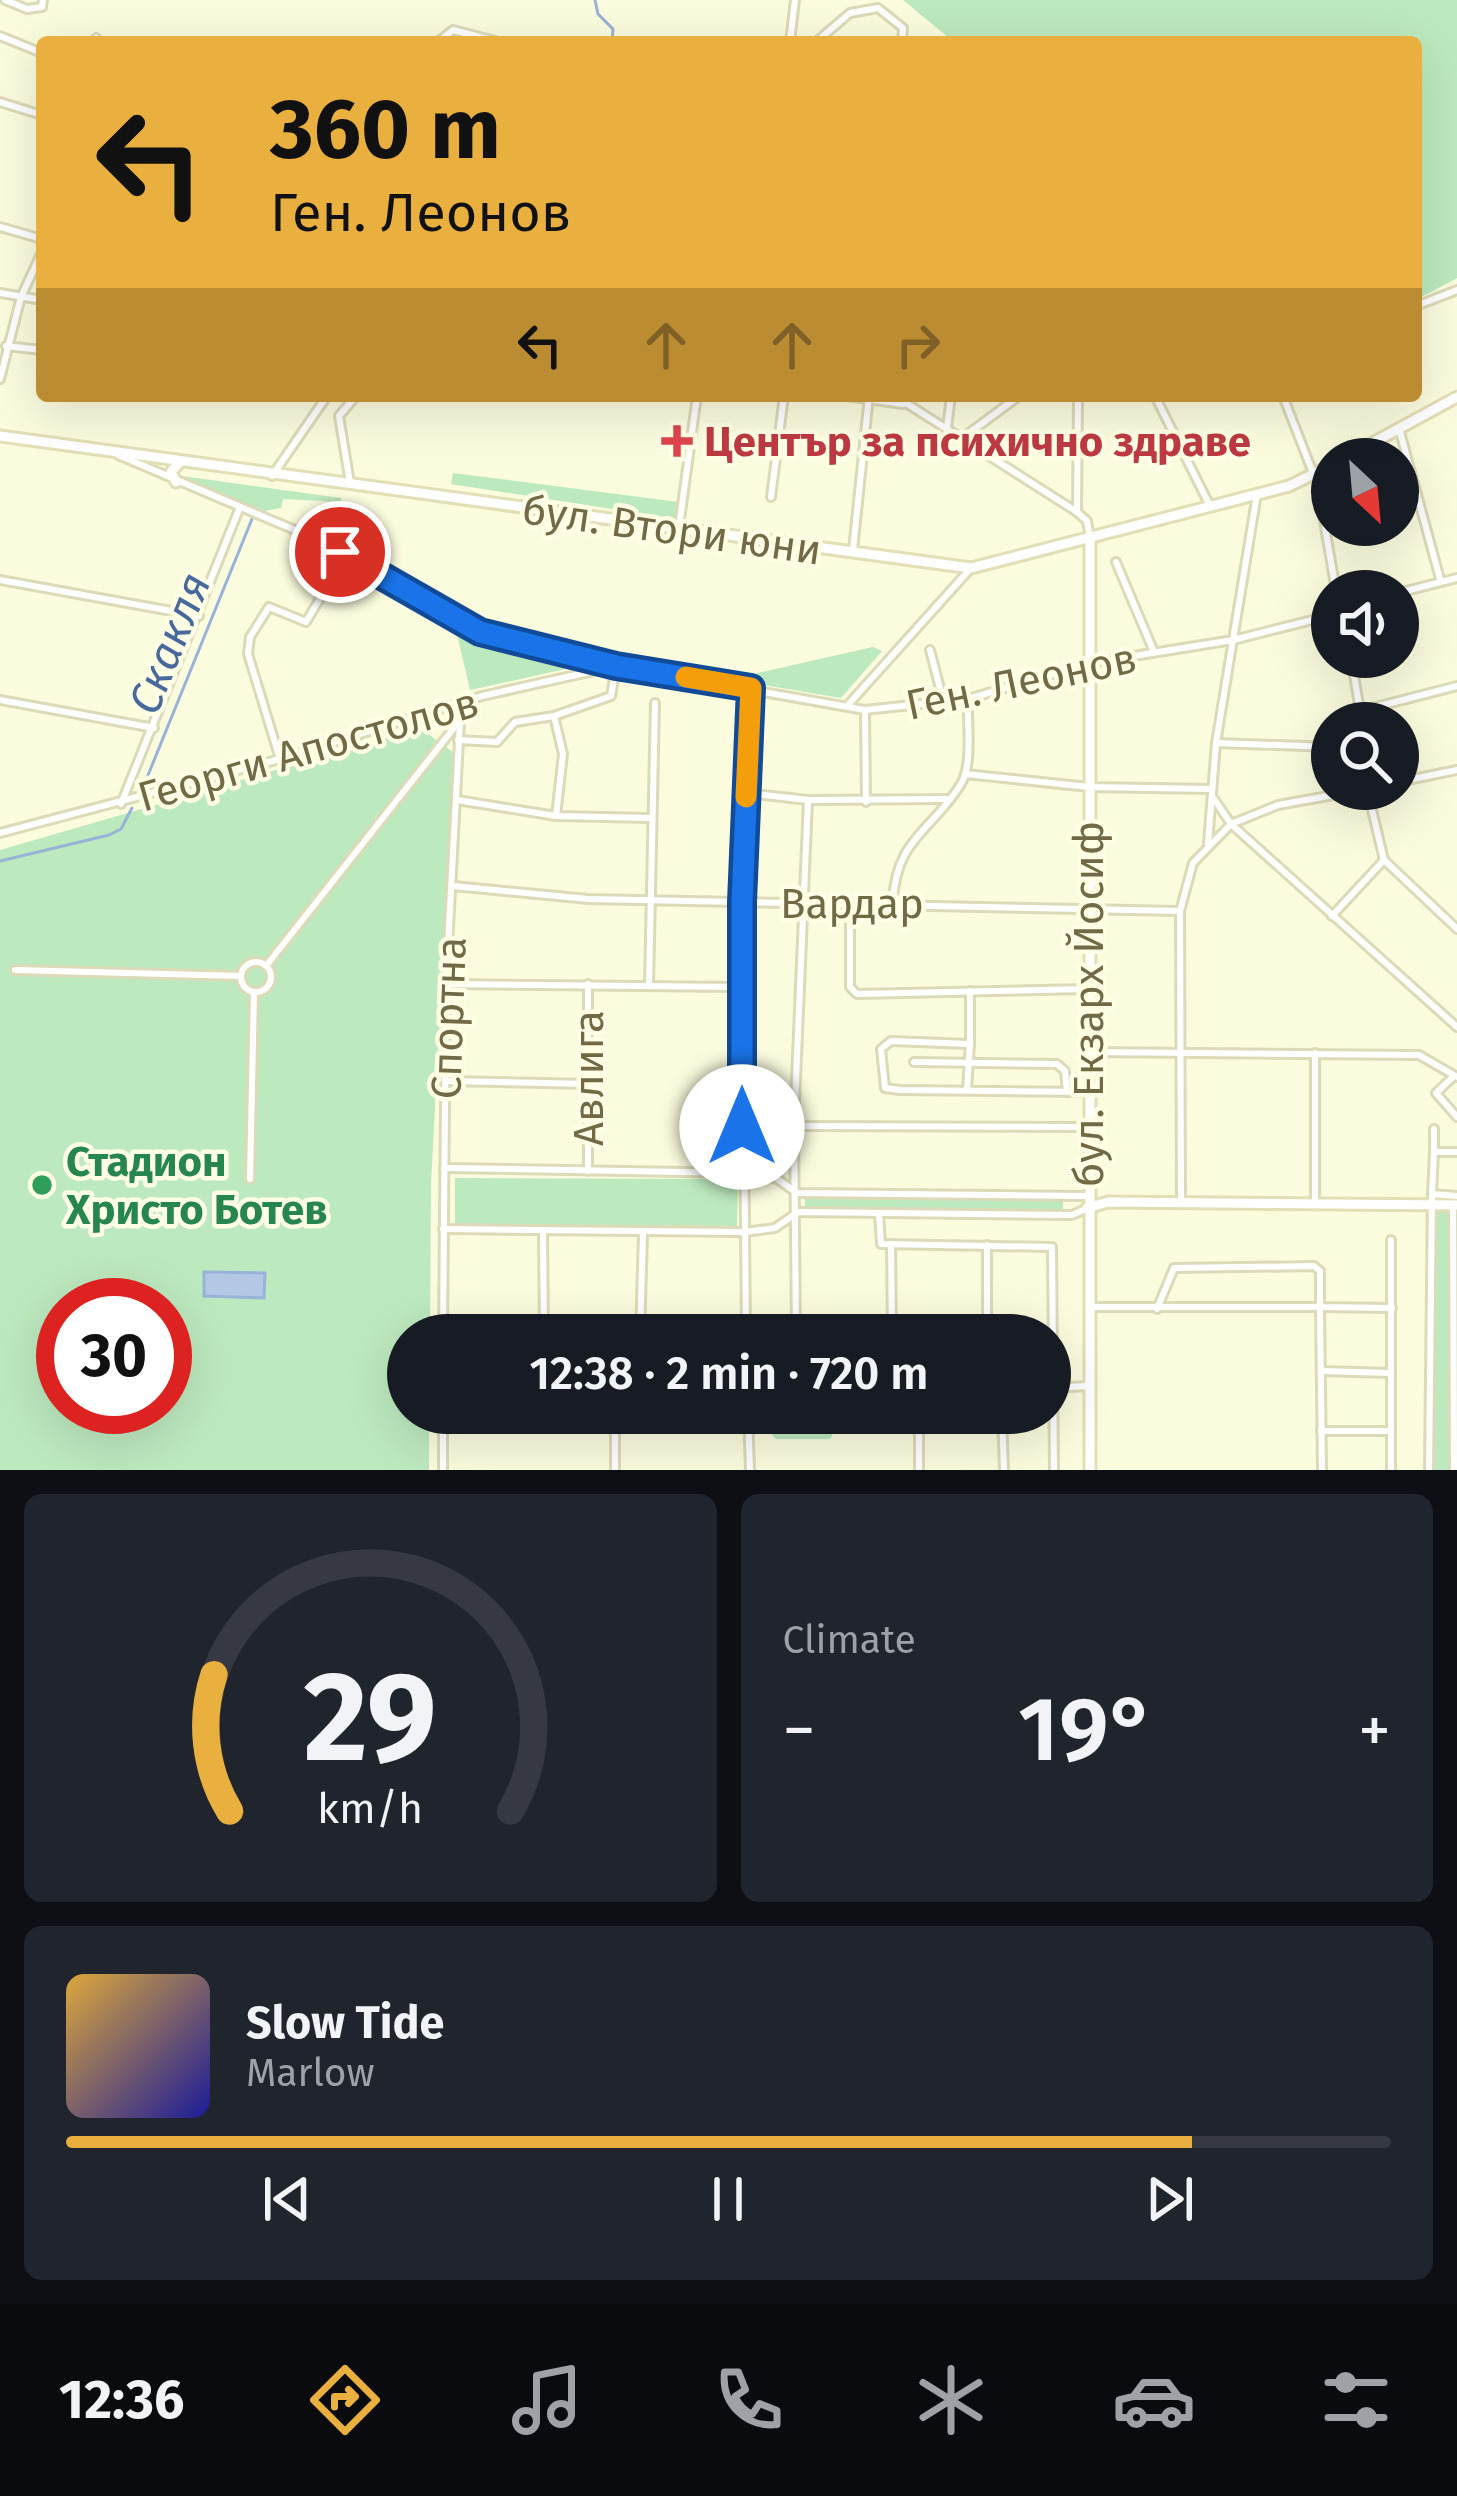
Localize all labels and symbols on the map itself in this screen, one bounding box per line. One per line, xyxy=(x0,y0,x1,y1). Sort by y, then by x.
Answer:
place label: Център за психично здраве xyxy=(704,417,1251,467)
marker: Център за психично здраве xyxy=(661,425,693,457)
north arrow xyxy=(1311,438,1419,546)
street label: бул. Втори юни xyxy=(519,484,825,576)
pin xyxy=(289,501,391,603)
water label: Скакля xyxy=(117,565,223,722)
street label: Ген. Леонов xyxy=(901,633,1141,731)
street label: Георги Апостолов xyxy=(132,677,484,822)
street label: бул. Екзарх Йосиф xyxy=(1064,821,1114,1187)
street label: Вардар xyxy=(780,879,924,929)
street label: Спортна xyxy=(421,936,477,1100)
street label: Авлига xyxy=(564,1010,614,1146)
position arrow xyxy=(679,1064,805,1190)
place label: Стадион Христо Ботев xyxy=(65,1137,328,1235)
marker: Стадион Христо Ботев xyxy=(29,1172,55,1198)
speed limit sign: 30 xyxy=(36,1278,192,1434)

